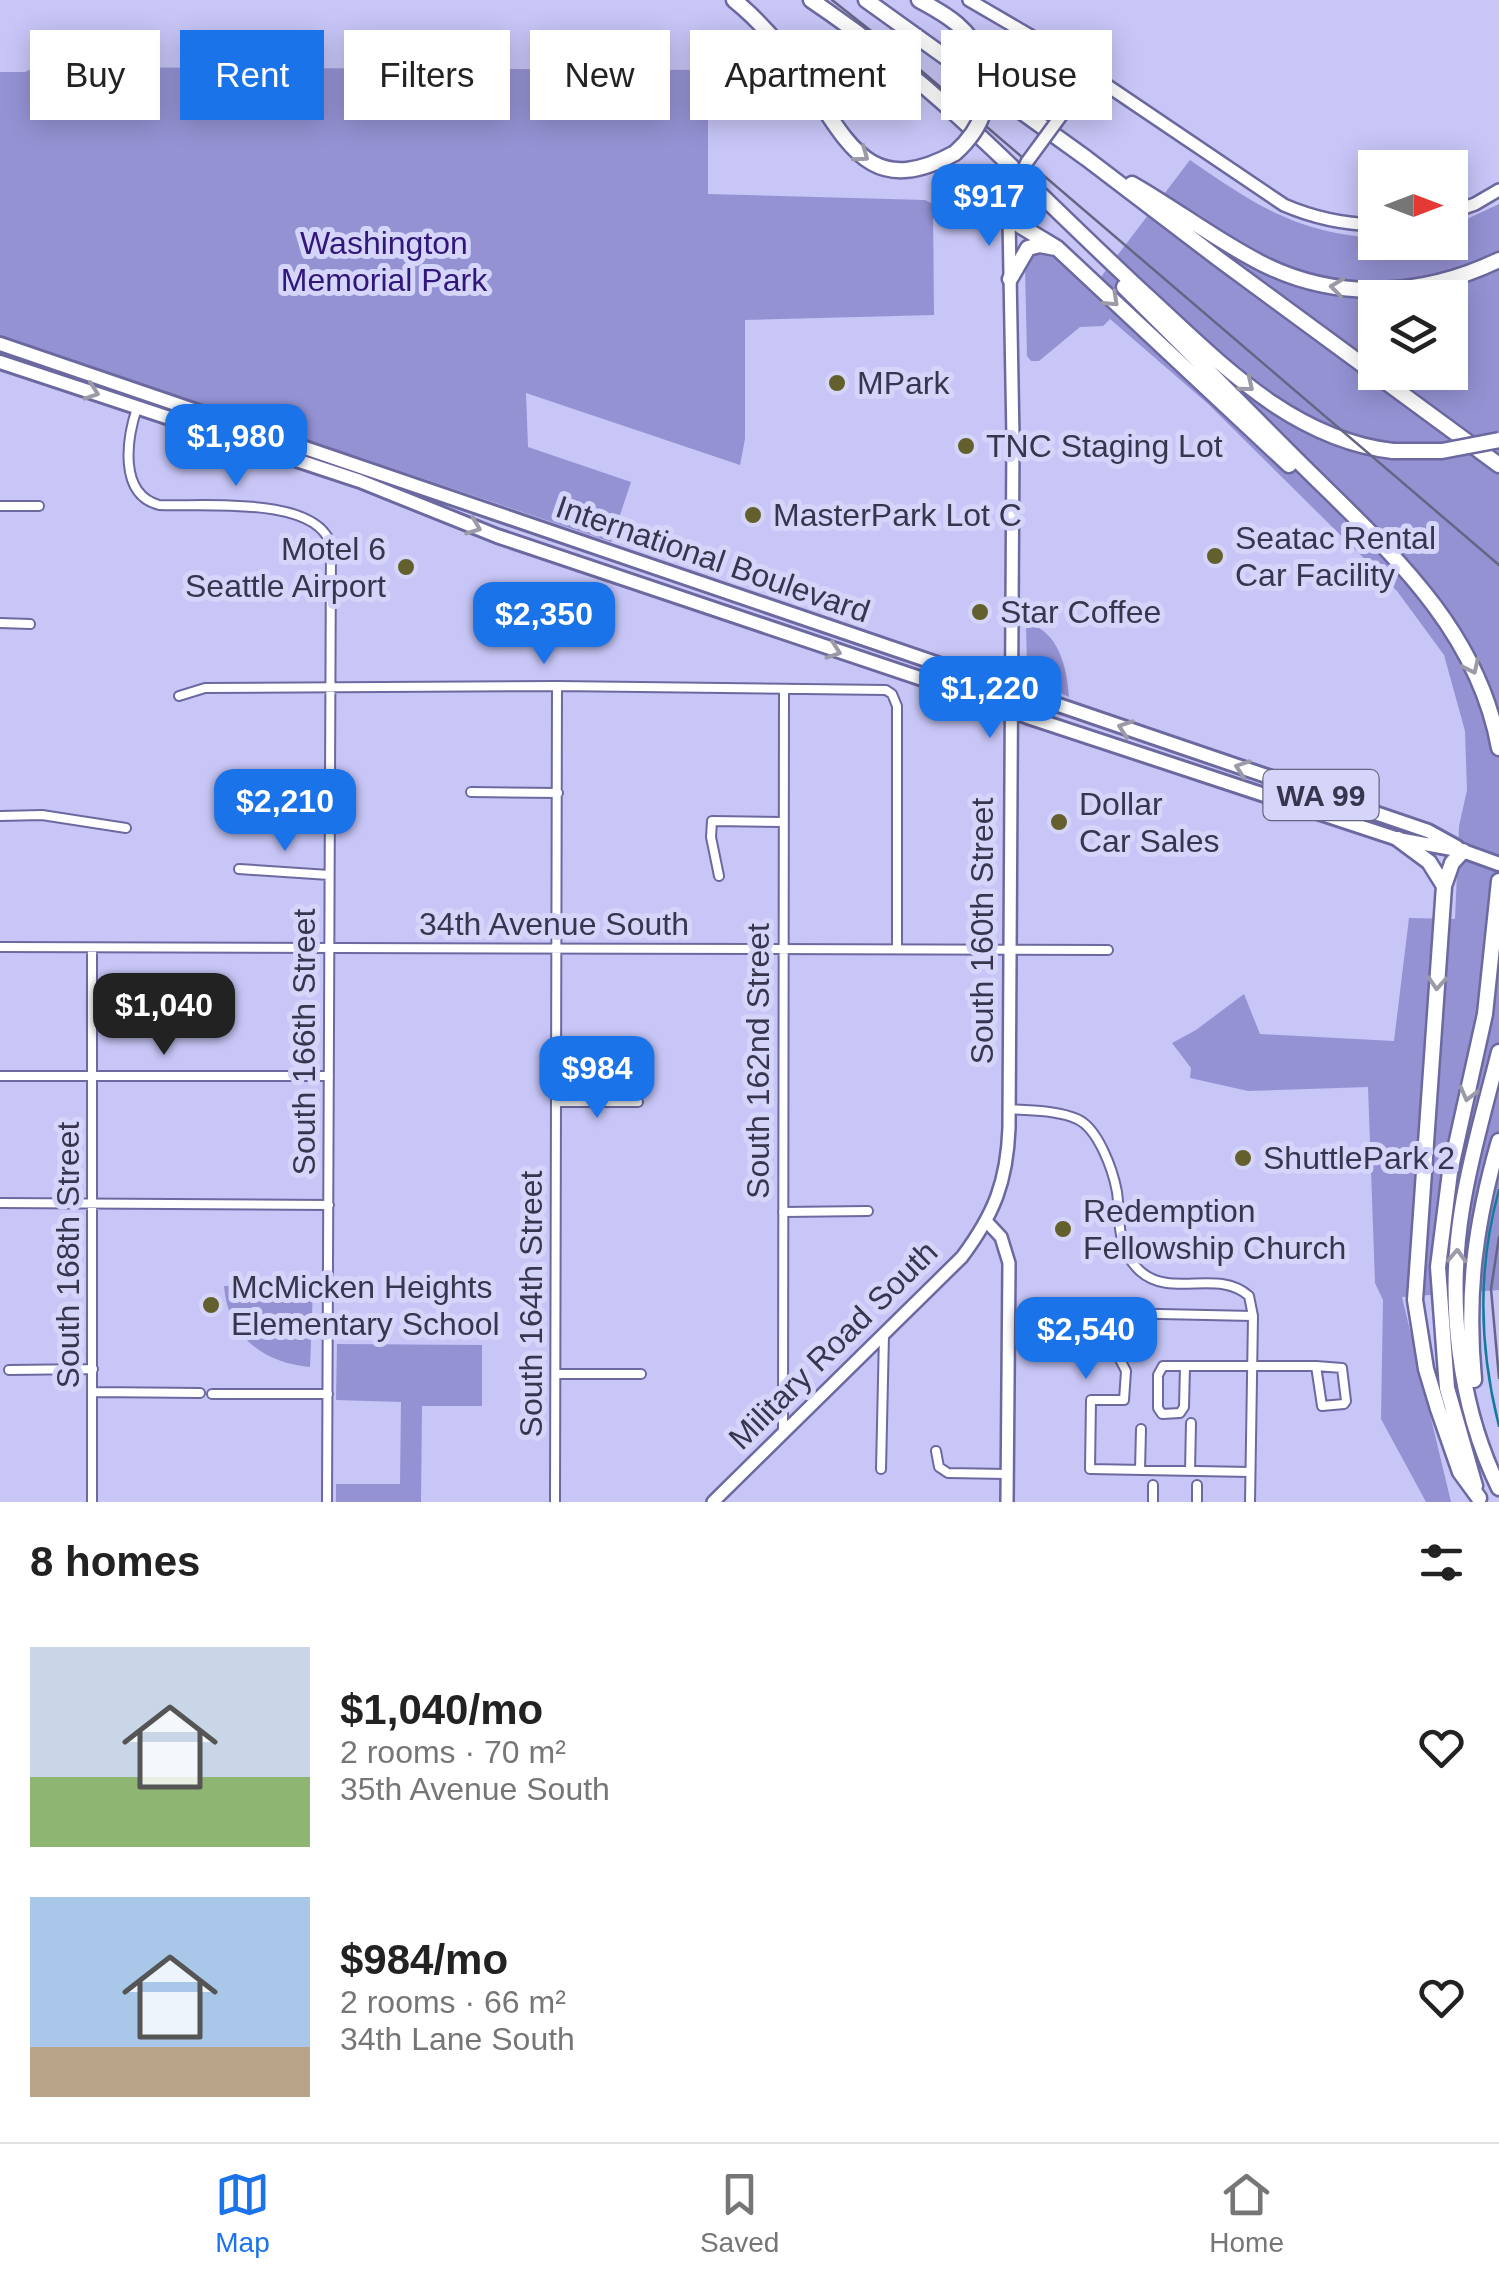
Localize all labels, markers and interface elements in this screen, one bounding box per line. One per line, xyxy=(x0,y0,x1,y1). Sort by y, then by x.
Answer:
chip: Buy xyxy=(30,30,160,120)
chip: Rent xyxy=(180,30,324,120)
chip: Filters xyxy=(344,30,510,120)
chip: New xyxy=(530,30,670,120)
chip: Apartment xyxy=(690,30,921,120)
chip: House xyxy=(941,30,1112,120)
one-way arrow xyxy=(850,143,868,160)
north arrow xyxy=(1358,150,1468,260)
map controls xyxy=(1358,150,1468,390)
pin: $917 xyxy=(930,164,1048,249)
text: $917 xyxy=(953,178,1025,214)
park label: Washington Memorial Park xyxy=(281,225,488,298)
one-way arrow xyxy=(1329,277,1345,298)
button: layers xyxy=(1358,280,1468,390)
one-way arrow xyxy=(1101,288,1119,306)
place label: MPark xyxy=(857,365,950,401)
marker: MPark xyxy=(826,372,848,394)
one-way arrow xyxy=(1235,373,1253,391)
one-way arrow xyxy=(83,381,100,401)
pin: $1,980 xyxy=(155,404,317,489)
text: $1,980 xyxy=(187,418,285,454)
place label: TNC Staging Lot xyxy=(986,428,1223,464)
marker: TNC Staging Lot xyxy=(955,435,977,457)
street label: International Boulevard xyxy=(552,488,874,630)
place label: MasterPark Lot C xyxy=(773,497,1022,533)
marker: MasterPark Lot C xyxy=(742,504,764,526)
one-way arrow xyxy=(465,515,482,536)
place label: Seatac Rental Car Facility xyxy=(1235,520,1436,593)
place label: Motel 6 Seattle Airport xyxy=(185,531,386,604)
marker: Seatac Rental Car Facility xyxy=(1204,545,1226,567)
marker: Motel 6 Seattle Airport xyxy=(395,556,417,578)
pin: $2,350 xyxy=(463,582,625,667)
place label: Star Coffee xyxy=(1000,594,1161,630)
text: $2,350 xyxy=(495,596,593,632)
marker: Star Coffee xyxy=(969,601,991,623)
one-way arrow xyxy=(824,639,841,659)
pin: $1,220 xyxy=(909,656,1071,741)
one-way arrow xyxy=(1460,656,1480,674)
text: $1,220 xyxy=(941,670,1039,706)
one-way arrow xyxy=(1117,720,1134,740)
one-way arrow xyxy=(1234,759,1251,779)
pin: $2,210 xyxy=(204,769,366,854)
road number: WA 99 xyxy=(1264,770,1378,820)
text: $2,210 xyxy=(236,783,334,819)
place label: Dollar Car Sales xyxy=(1079,786,1220,859)
street label: South 160th Street xyxy=(964,797,1000,1064)
marker: Dollar Car Sales xyxy=(1048,811,1070,833)
street label: 34th Avenue South xyxy=(419,906,689,942)
street label: South 166th Street xyxy=(286,908,322,1175)
street label: South 162nd Street xyxy=(740,923,776,1199)
pin: $1,040 xyxy=(83,973,245,1058)
one-way arrow xyxy=(1426,975,1448,991)
text: $1,040 xyxy=(115,987,213,1023)
pin: $984 xyxy=(538,1036,656,1121)
text: $984 xyxy=(561,1050,633,1086)
one-way arrow xyxy=(1459,1085,1480,1102)
street label: South 168th Street xyxy=(50,1121,86,1388)
place label: ShuttlePark 2 xyxy=(1263,1140,1455,1176)
marker: ShuttlePark 2 xyxy=(1232,1147,1254,1169)
street label: South 164th Street xyxy=(513,1170,549,1437)
place label: Redemption Fellowship Church xyxy=(1083,1193,1346,1266)
marker: Redemption Fellowship Church xyxy=(1052,1218,1074,1240)
street label: Military Road South xyxy=(722,1234,944,1456)
one-way arrow xyxy=(1446,1247,1467,1263)
place label: McMicken Heights Elementary School xyxy=(231,1269,500,1342)
marker: McMicken Heights Elementary School xyxy=(200,1294,222,1316)
pin: $2,540 xyxy=(1005,1297,1167,1382)
text: $2,540 xyxy=(1037,1311,1135,1347)
icon: filters xyxy=(1414,1535,1469,1590)
text: 8 homes xyxy=(30,1538,200,1585)
text: $1,040/mo xyxy=(340,1686,543,1733)
icon: home xyxy=(110,1687,230,1807)
icon: heart xyxy=(1414,1720,1469,1775)
text: 2 rooms · 70 m² xyxy=(340,1734,566,1770)
text: 35th Avenue South xyxy=(340,1771,610,1807)
text: $984/mo xyxy=(340,1936,508,1983)
icon: home xyxy=(110,1937,230,2057)
icon: heart xyxy=(1414,1970,1469,2025)
text: 2 rooms · 66 m² xyxy=(340,1984,566,2020)
text: 34th Lane South xyxy=(340,2021,575,2057)
tab: Map xyxy=(215,2167,270,2259)
tab: Saved xyxy=(700,2167,779,2259)
tab: Home xyxy=(1209,2167,1284,2259)

